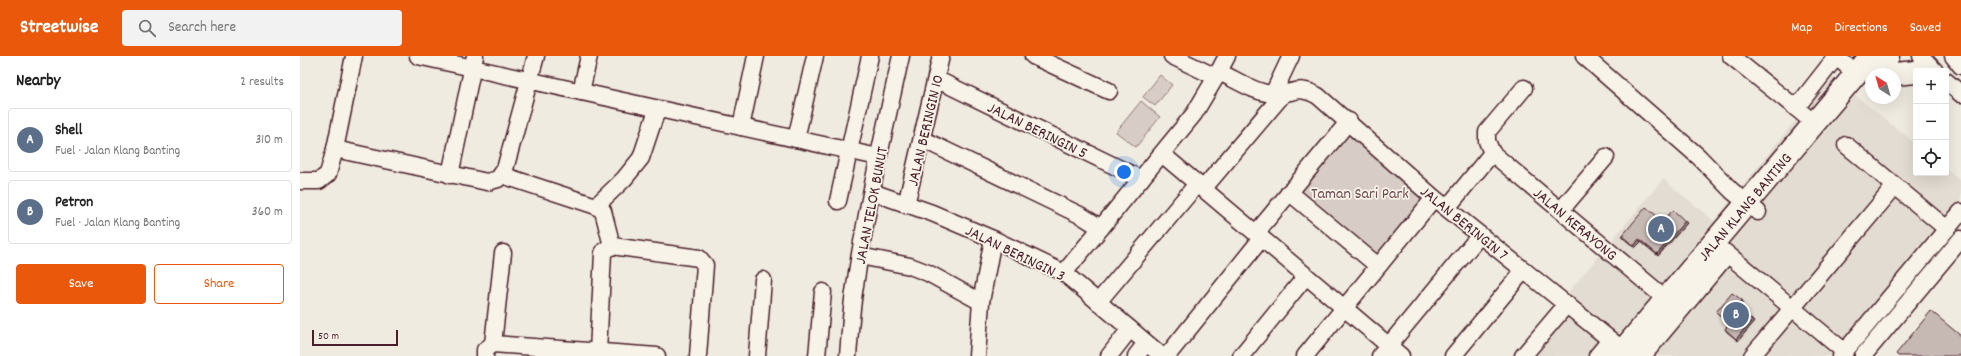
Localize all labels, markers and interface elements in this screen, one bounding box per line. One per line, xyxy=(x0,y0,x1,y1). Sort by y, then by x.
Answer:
search box xyxy=(122,10,402,46)
text: Streetwise xyxy=(20,15,98,42)
icon: search xyxy=(136,17,158,39)
text: Search here xyxy=(168,17,236,39)
text: Map xyxy=(1791,18,1813,38)
text: Directions xyxy=(1835,18,1888,38)
text: Saved xyxy=(1910,18,1941,38)
north arrow xyxy=(1865,68,1901,104)
map controls xyxy=(1913,68,1949,176)
button: + xyxy=(1913,68,1949,104)
text: Nearby xyxy=(16,70,60,94)
text: 2 results xyxy=(240,73,284,92)
street label: JALAN BERINGIN 10 xyxy=(902,73,950,189)
street label: JALAN BERINGIN 5 xyxy=(983,97,1091,165)
button: − xyxy=(1913,104,1949,140)
text: Shell xyxy=(55,120,82,142)
text: A xyxy=(26,131,34,150)
text: 310 m xyxy=(255,131,283,150)
button: locate xyxy=(1913,140,1949,176)
text: Fuel · Jalan Klang Banting xyxy=(55,142,180,161)
street label: JALAN TELOK BUNUT xyxy=(850,144,895,266)
street label: JALAN KLANG BANTING xyxy=(1694,148,1798,267)
your location xyxy=(1114,162,1134,182)
street label: JALAN BERINGIN 7 xyxy=(1414,181,1512,267)
park label: Taman Sari Park xyxy=(1311,183,1409,206)
street label: JALAN KERAYONG xyxy=(1527,183,1621,267)
text: Petron xyxy=(55,192,93,214)
text: B xyxy=(27,203,33,222)
text: 360 m xyxy=(252,203,283,222)
text: Fuel · Jalan Klang Banting xyxy=(55,214,180,233)
pin: A xyxy=(1648,214,1674,244)
street label: JALAN BERINGIN 3 xyxy=(961,220,1069,288)
button: Save xyxy=(16,264,146,304)
button: Share xyxy=(154,264,284,304)
pin: B xyxy=(1723,300,1749,330)
scale bar xyxy=(312,328,398,347)
text: 50 m xyxy=(318,329,339,345)

